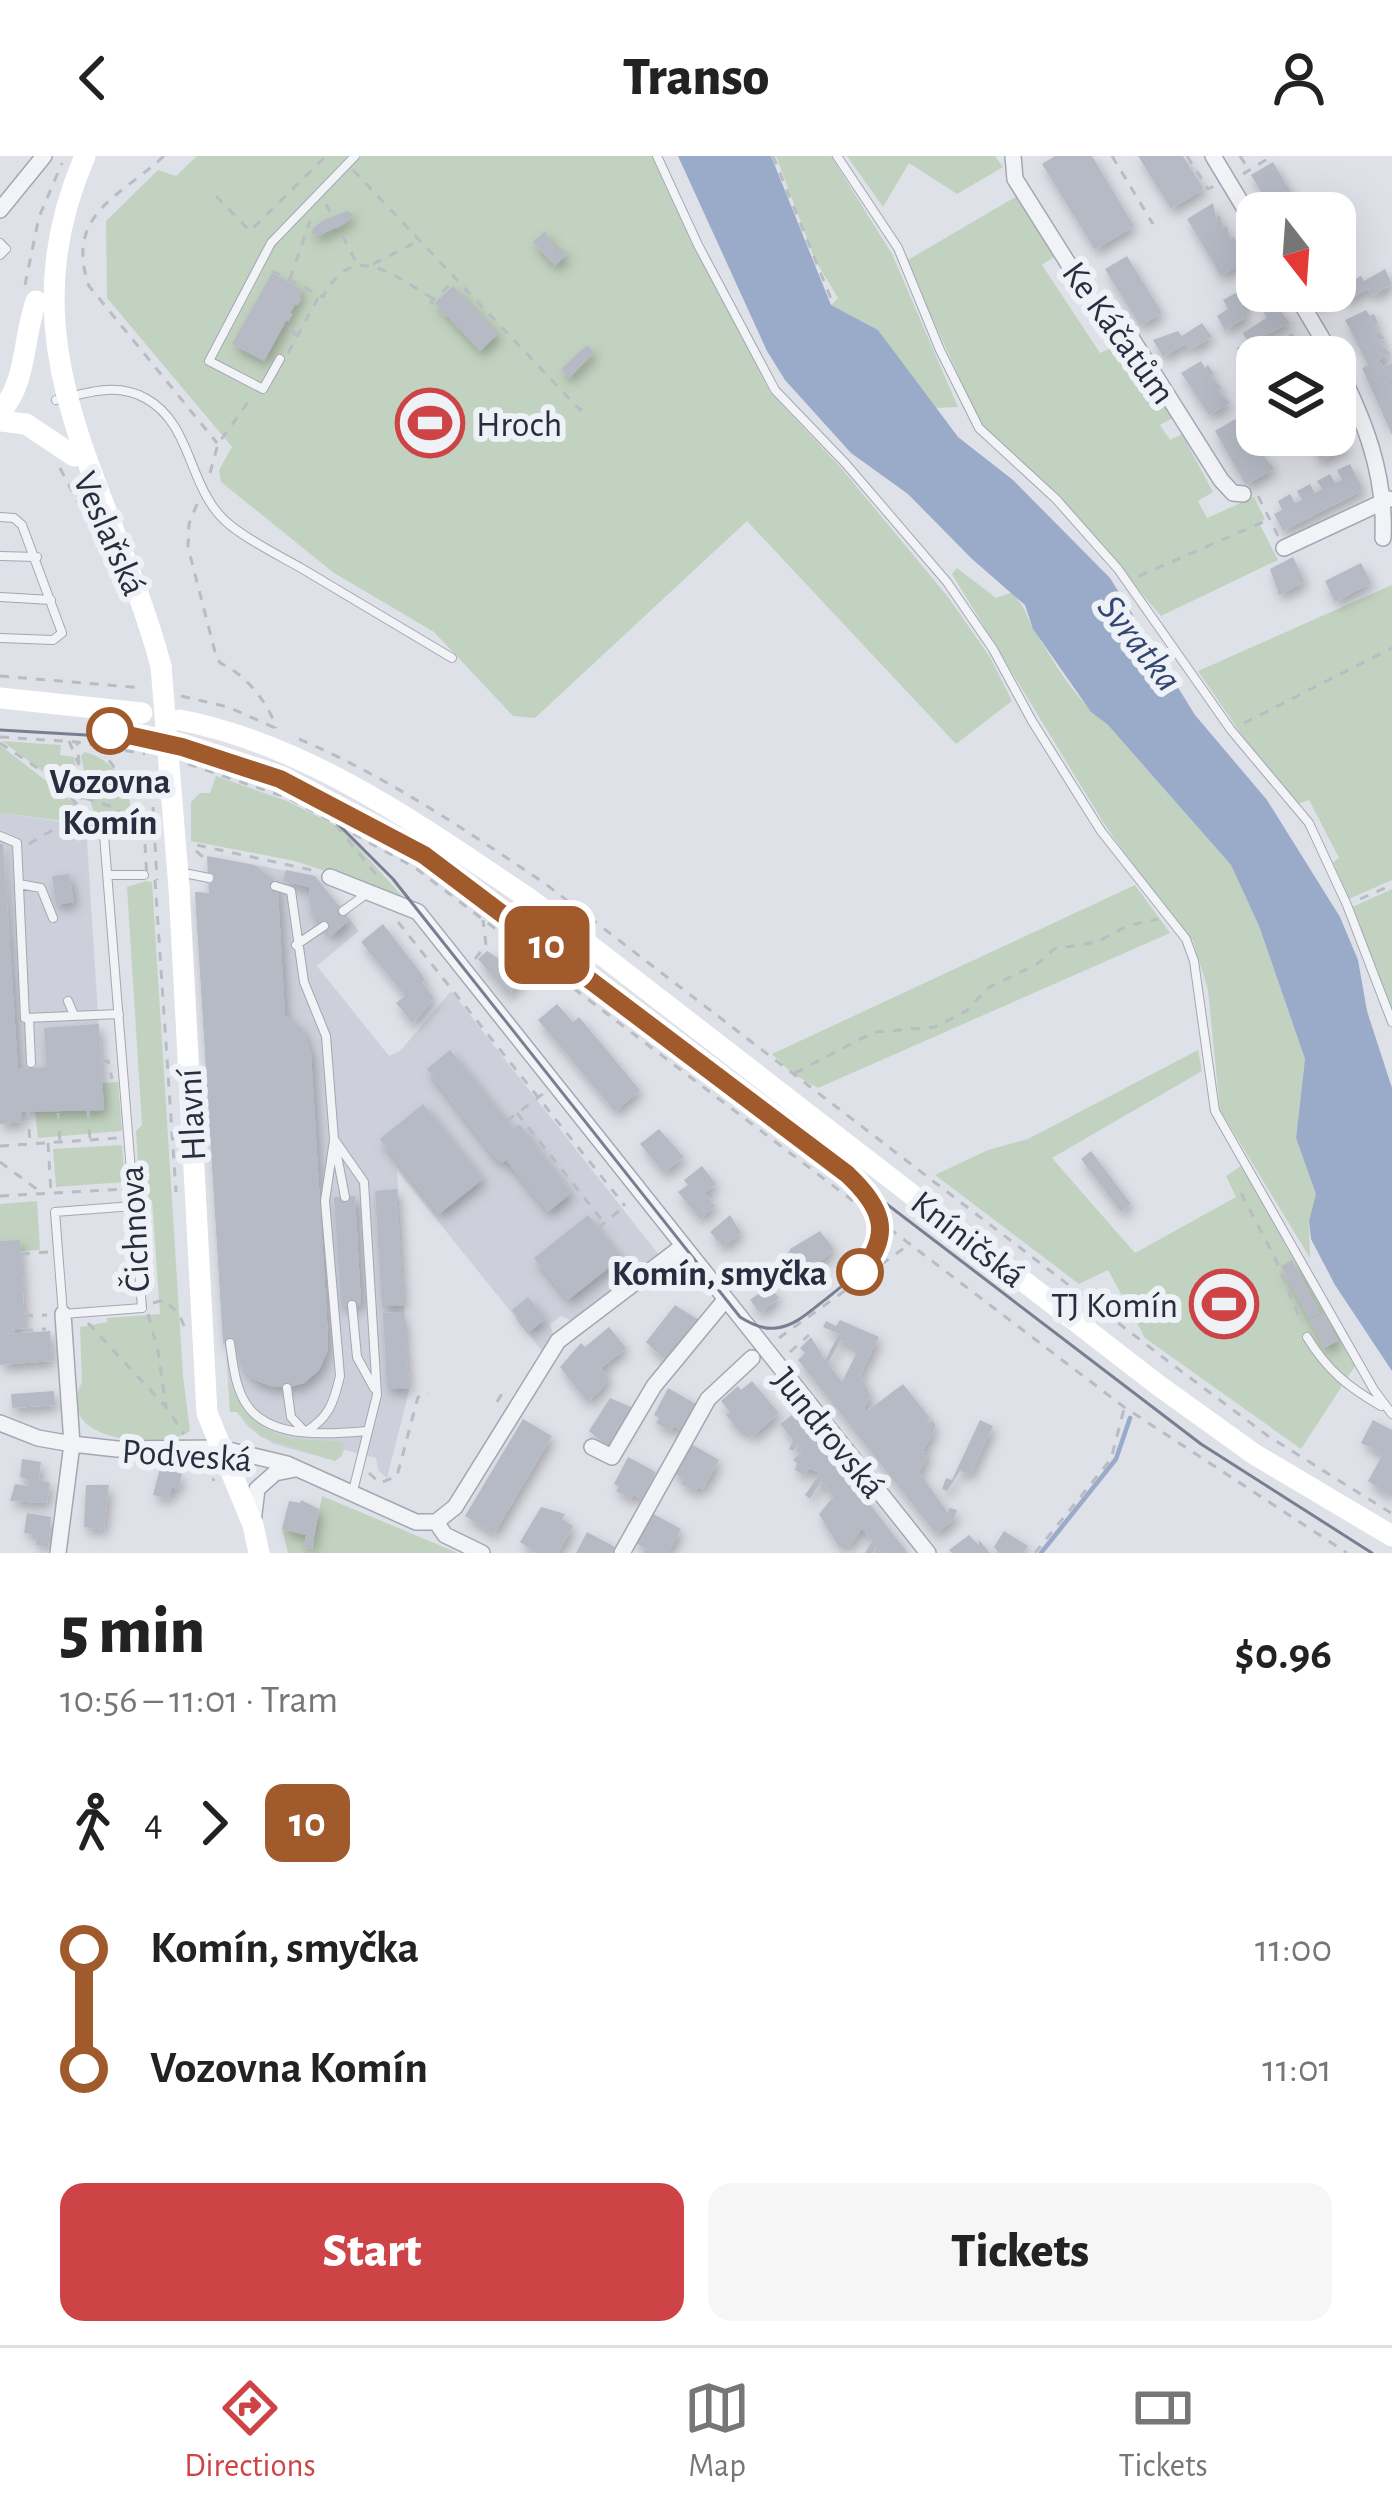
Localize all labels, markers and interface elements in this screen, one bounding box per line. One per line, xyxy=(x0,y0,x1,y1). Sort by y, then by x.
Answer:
icon: back xyxy=(60,45,126,111)
icon: person xyxy=(1266,45,1332,111)
text: Transo xyxy=(623,51,769,105)
north arrow xyxy=(1236,192,1356,312)
map controls xyxy=(1236,192,1356,456)
street label: Ke Káčatům xyxy=(1055,256,1182,411)
button: layers xyxy=(1236,336,1356,456)
sports icon: Hroch xyxy=(395,388,465,458)
place label: Hroch xyxy=(476,407,562,443)
street label: Veslařská xyxy=(66,467,152,601)
water label: Svratka xyxy=(1090,588,1188,699)
marker: Vozovna Komín xyxy=(88,709,132,753)
place label: Vozovna Komín xyxy=(49,764,171,841)
line badge: 10 xyxy=(493,906,601,984)
text: 10 xyxy=(528,924,566,966)
street label: Hlavní xyxy=(172,1068,212,1162)
street label: Čichnova xyxy=(112,1165,156,1293)
street label: Kníničská xyxy=(904,1184,1031,1295)
marker: Komín, smyčka xyxy=(838,1250,882,1294)
place label: Komín, smyčka xyxy=(612,1256,827,1292)
sports icon: TJ Komín xyxy=(1189,1269,1259,1339)
place label: TJ Komín xyxy=(1051,1288,1178,1324)
street label: Jundrovská xyxy=(765,1361,891,1505)
street label: Podveská xyxy=(121,1433,253,1479)
text: 5 min xyxy=(60,1599,205,1665)
text: $0.96 xyxy=(1235,1632,1332,1677)
text: 10:56 – 11:01 · Tram xyxy=(60,1681,338,1720)
icon: walk xyxy=(60,1790,126,1856)
icon: forward xyxy=(181,1790,247,1856)
text: 10 xyxy=(289,1802,326,1844)
text: 4 xyxy=(144,1804,163,1843)
text: Komín, smyčka xyxy=(150,1926,419,1971)
text: 11:00 xyxy=(1255,1930,1332,1969)
text: Vozovna Komín xyxy=(150,2046,428,2091)
text: 11:01 xyxy=(1262,2050,1332,2089)
button: Start xyxy=(60,2183,684,2321)
button: Tickets xyxy=(708,2183,1332,2321)
tab: Directions xyxy=(184,2375,316,2487)
tab: Map xyxy=(684,2375,750,2487)
tab: Tickets xyxy=(1118,2375,1208,2487)

